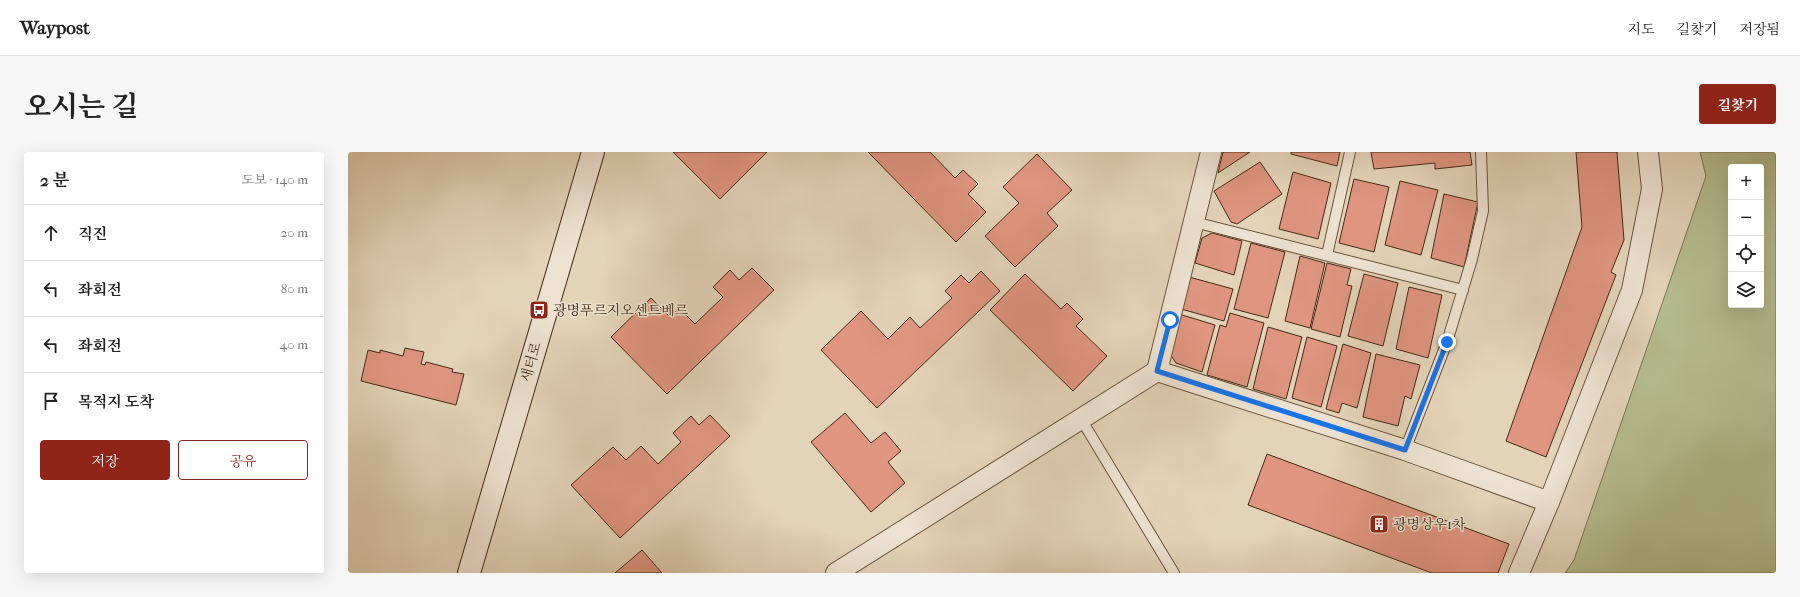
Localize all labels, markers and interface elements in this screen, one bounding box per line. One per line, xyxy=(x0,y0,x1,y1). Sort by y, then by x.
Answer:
text: Waypost xyxy=(20,17,90,39)
text: 지도 xyxy=(1628,21,1655,38)
text: 길찾기 xyxy=(1677,21,1717,38)
text: 저장됨 xyxy=(1739,21,1780,38)
button: 길찾기 xyxy=(1699,84,1776,124)
text: 오시는 길 xyxy=(24,90,138,123)
map controls xyxy=(1728,164,1764,308)
button: + xyxy=(1728,164,1764,200)
text: 2 분 xyxy=(40,170,69,190)
text: 도보 · 140 m xyxy=(242,172,308,187)
button: − xyxy=(1728,200,1764,236)
icon: ahead xyxy=(40,222,62,244)
text: 직진 xyxy=(78,225,107,243)
text: 20 m xyxy=(281,225,308,240)
button: locate xyxy=(1728,236,1764,272)
button: layers xyxy=(1728,272,1764,308)
icon: left xyxy=(40,278,62,300)
text: 좌회전 xyxy=(78,281,121,299)
text: 80 m xyxy=(281,281,308,296)
bus stop icon: 광명푸르지오센트베르 xyxy=(528,299,550,321)
place label: 광명푸르지오센트베르 xyxy=(553,302,689,319)
route start xyxy=(1161,311,1179,329)
route end xyxy=(1438,333,1456,351)
icon: left xyxy=(40,334,62,356)
text: 좌회전 xyxy=(78,337,121,355)
text: 40 m xyxy=(280,337,308,352)
street label: 새터로 xyxy=(517,340,545,384)
icon: arrive xyxy=(40,390,62,412)
text: 목적지 도착 xyxy=(78,393,154,411)
button: 저장 xyxy=(40,440,170,480)
button: 공유 xyxy=(178,440,308,480)
building icon: 광명상우1차 xyxy=(1368,513,1390,535)
place label: 광명상우1차 xyxy=(1393,516,1466,533)

